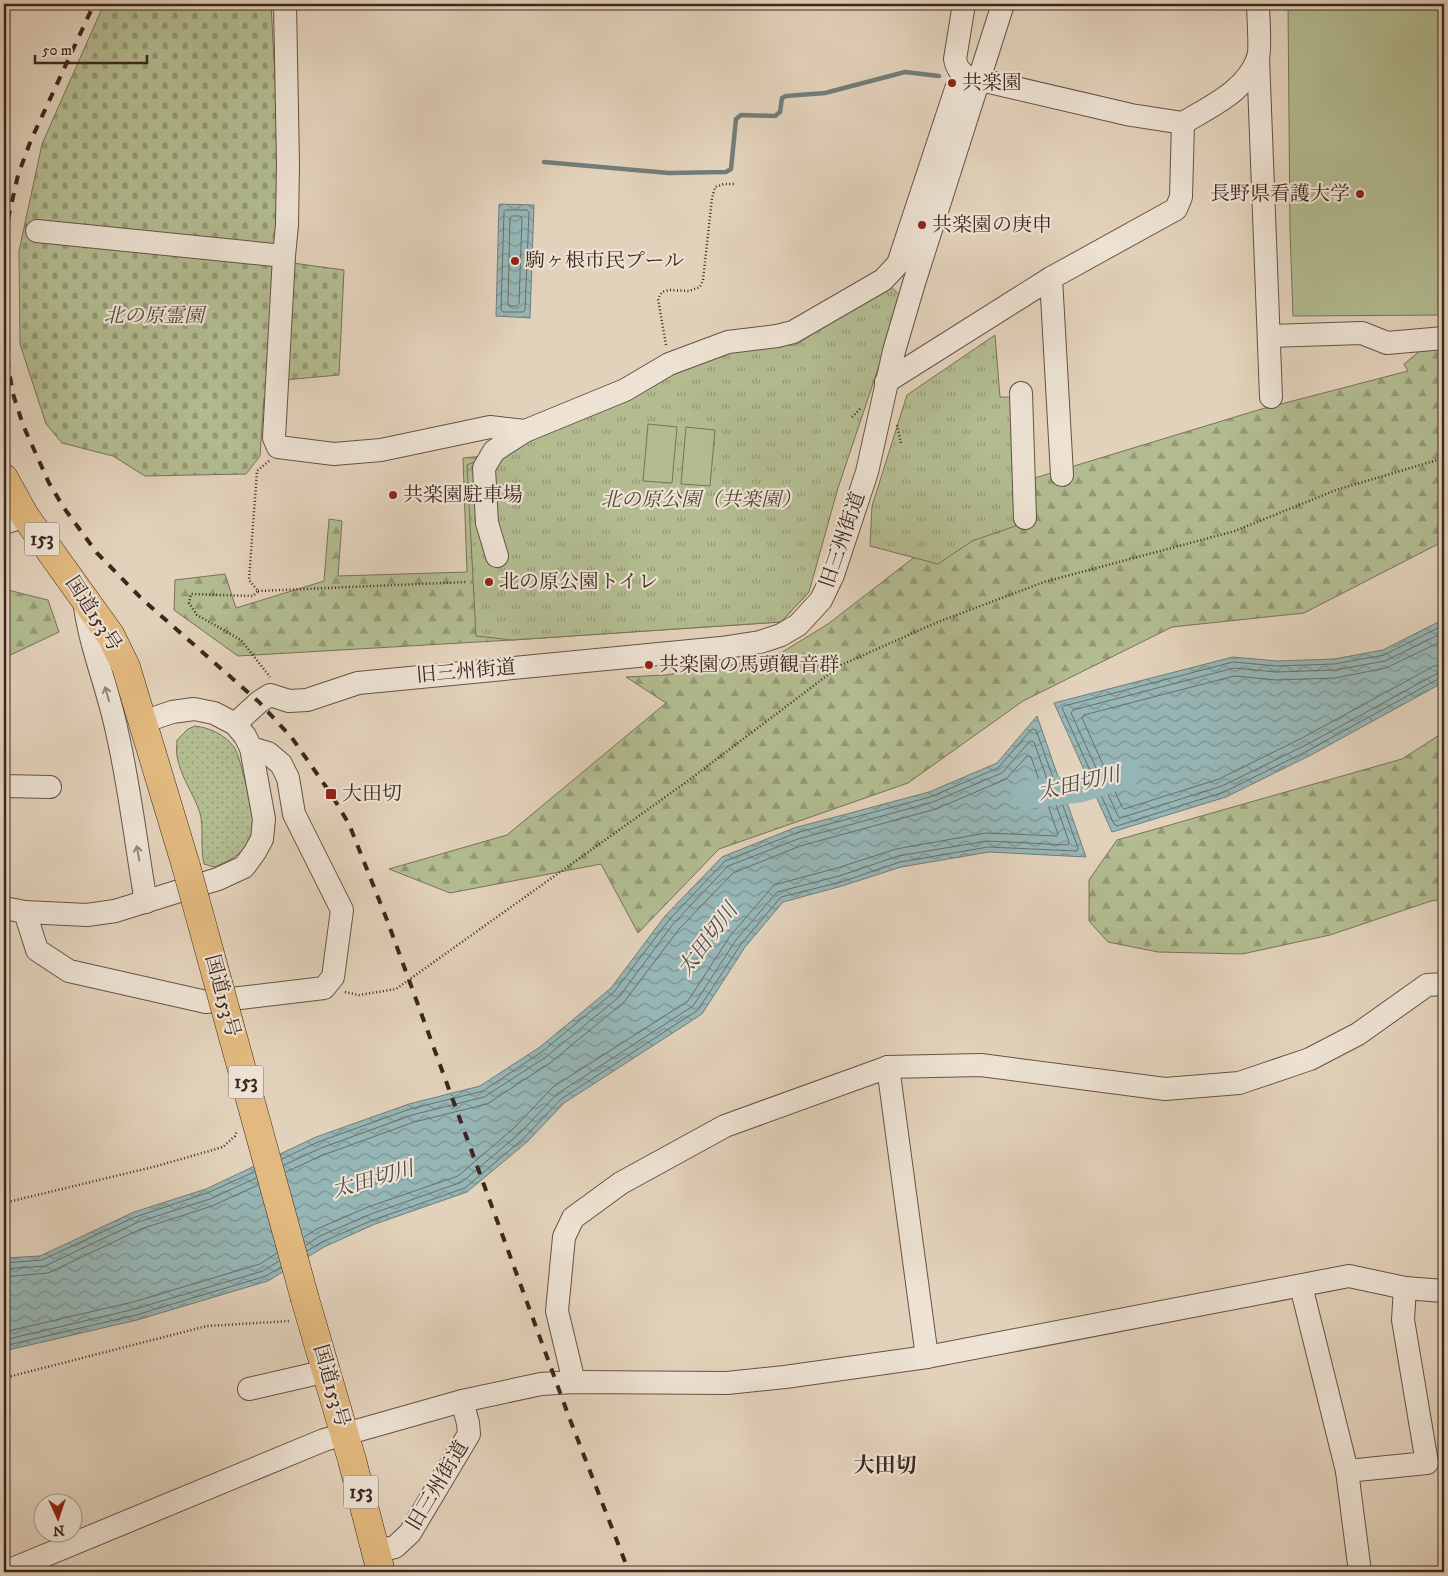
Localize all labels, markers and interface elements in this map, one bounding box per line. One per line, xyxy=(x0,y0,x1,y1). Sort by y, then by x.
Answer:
scale bar xyxy=(35,32,148,64)
text: 50 m xyxy=(42,41,72,60)
place label: 共楽園 xyxy=(962,71,1022,96)
marker: 共楽園 xyxy=(946,77,958,89)
place label: 長野県看護大学 xyxy=(1210,182,1350,207)
marker: 長野県看護大学 xyxy=(1354,188,1366,200)
place label: 共楽園の庚申 xyxy=(932,213,1052,238)
marker: 共楽園の庚申 xyxy=(916,219,928,231)
place label: 駒ヶ根市民プール xyxy=(525,249,684,274)
marker: 駒ヶ根市民プール xyxy=(509,255,521,267)
park label: 北の原霊園 xyxy=(104,304,207,329)
place label: 共楽園駐車場 xyxy=(403,483,523,508)
park label: 北の原公園（共楽園） xyxy=(601,488,801,513)
marker: 共楽園駐車場 xyxy=(387,489,399,501)
street label: 旧三州街道 xyxy=(815,489,871,591)
road number: 153 xyxy=(24,522,60,556)
place label: 北の原公園トイレ xyxy=(499,570,658,595)
street label: 国道153号 xyxy=(59,572,127,656)
marker: 北の原公園トイレ xyxy=(483,576,495,588)
place label: 共楽園の馬頭観音群 xyxy=(659,653,839,678)
street label: 旧三州街道 xyxy=(415,655,517,689)
marker: 共楽園の馬頭観音群 xyxy=(643,659,655,671)
one-way arrow xyxy=(101,687,111,703)
water label: 太田切川 xyxy=(1035,761,1125,806)
place label: 大田切 xyxy=(342,782,402,807)
marker: 大田切 xyxy=(324,787,338,801)
one-way arrow xyxy=(132,846,142,862)
water label: 太田切川 xyxy=(672,897,745,981)
street label: 国道153号 xyxy=(199,952,245,1040)
road number: 153 xyxy=(228,1066,264,1098)
water label: 太田切川 xyxy=(329,1155,419,1204)
street label: 国道153号 xyxy=(307,1342,355,1430)
street label: 旧三州街道 xyxy=(402,1437,474,1535)
district label: 大田切 xyxy=(854,1453,917,1479)
road number: 153 xyxy=(344,1475,378,1508)
north arrow xyxy=(32,1494,82,1544)
text: N xyxy=(52,1521,65,1539)

